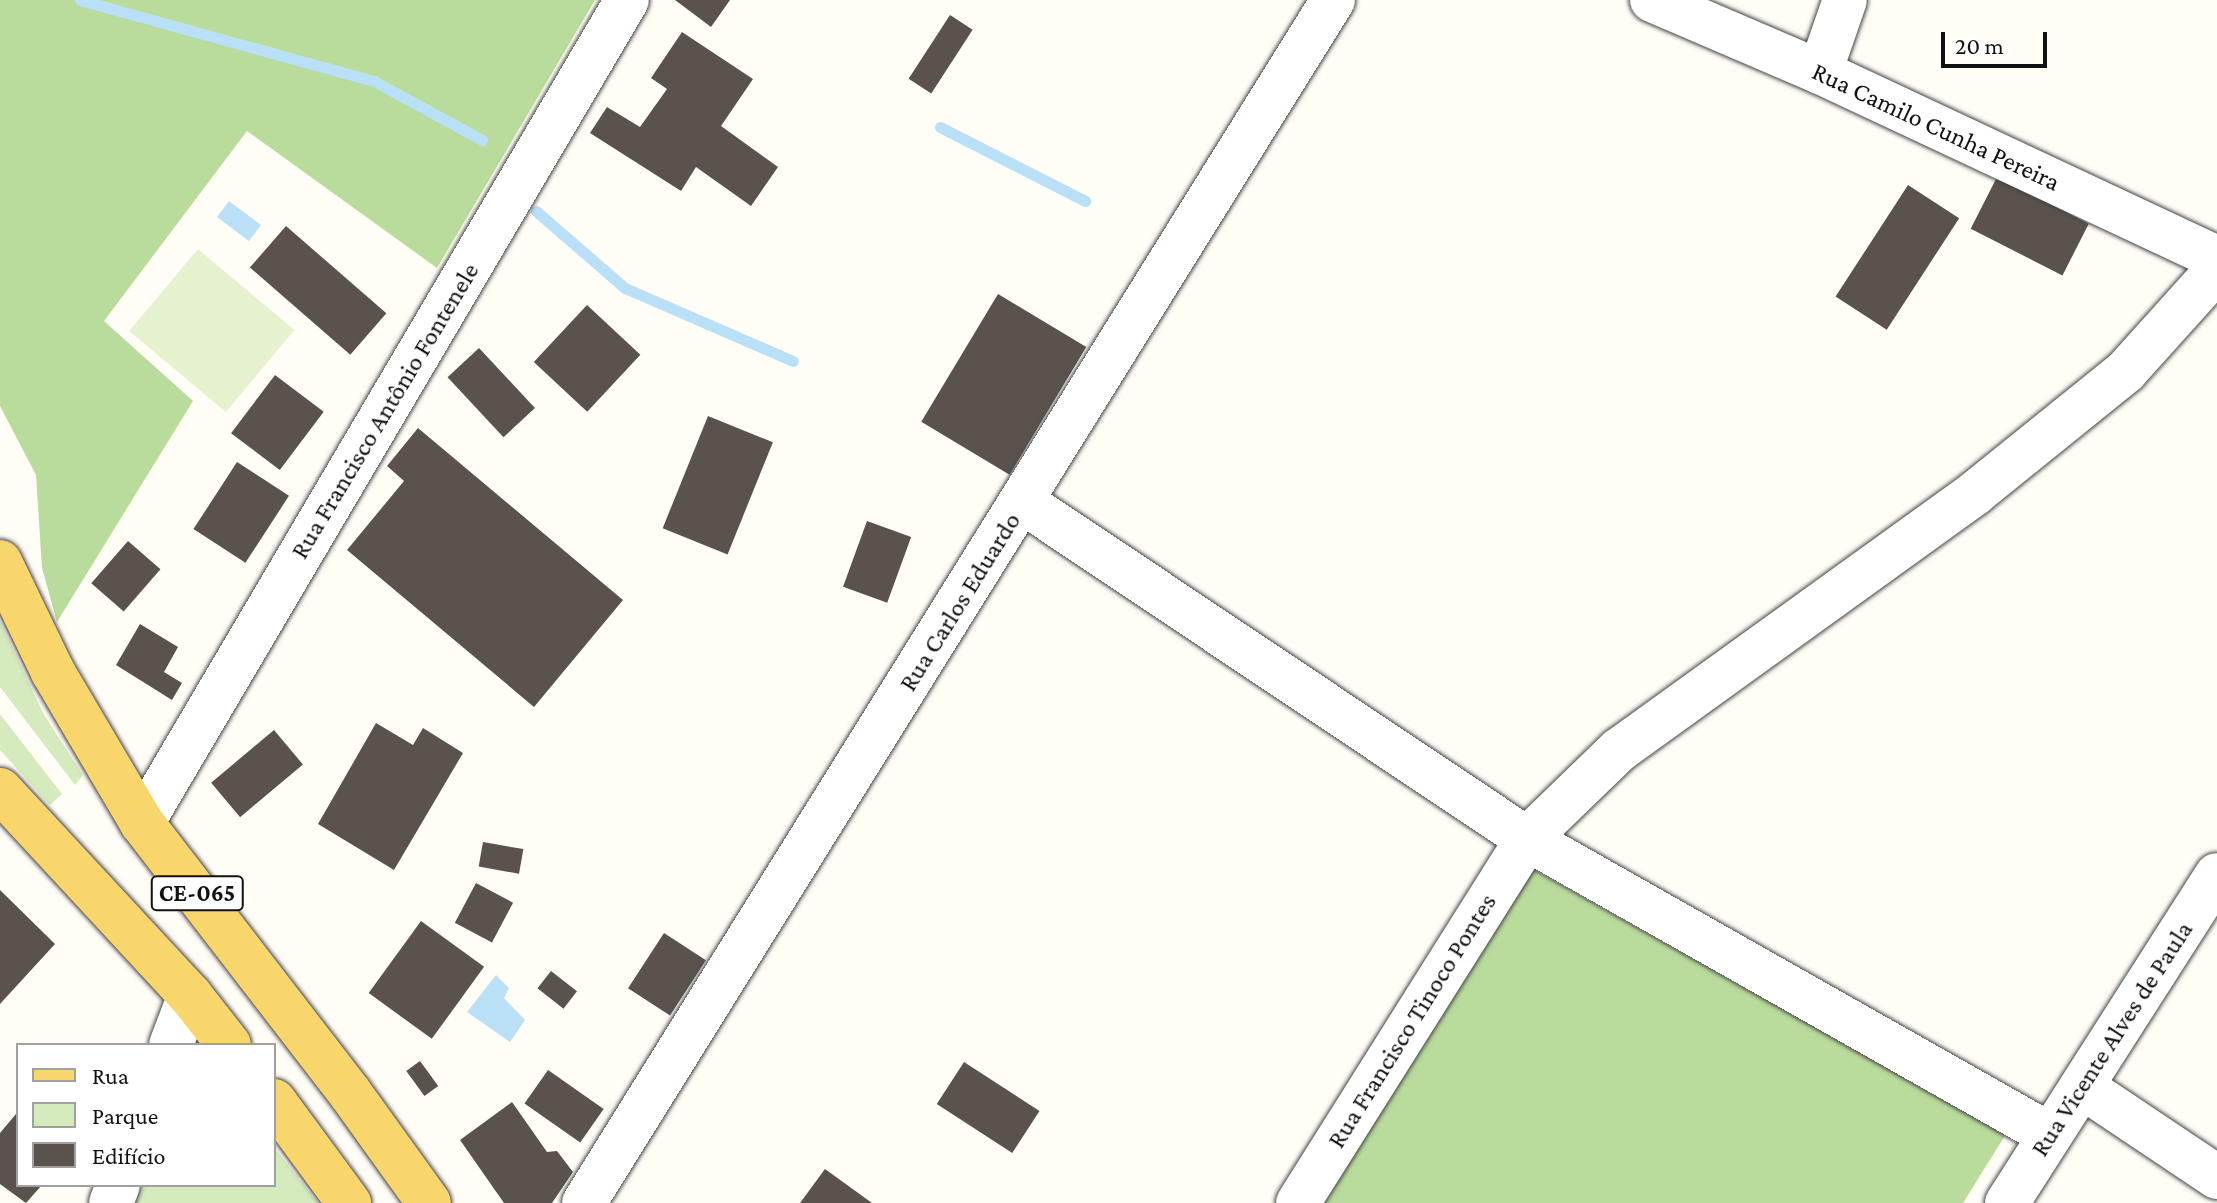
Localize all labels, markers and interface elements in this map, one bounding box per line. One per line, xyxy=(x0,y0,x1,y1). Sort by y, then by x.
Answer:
scale bar xyxy=(1945,16,2051,66)
text: 20 m xyxy=(1955,32,2004,59)
street label: Rua Camilo Cunha Pereira xyxy=(1807,56,2065,198)
street label: Rua Francisco Antônio Fontenele xyxy=(284,257,486,565)
street label: Rua Carlos Eduardo xyxy=(893,507,1027,697)
road number: CE-065 xyxy=(149,873,245,913)
street label: Rua Francisco Tinoco Pontes xyxy=(1321,888,1503,1154)
street label: Rua Vicente Alves de Paula xyxy=(2024,916,2200,1162)
legend xyxy=(16,1043,276,1187)
text: Rua xyxy=(92,1062,129,1089)
text: Parque xyxy=(92,1102,158,1129)
text: Edifício xyxy=(92,1142,165,1169)

